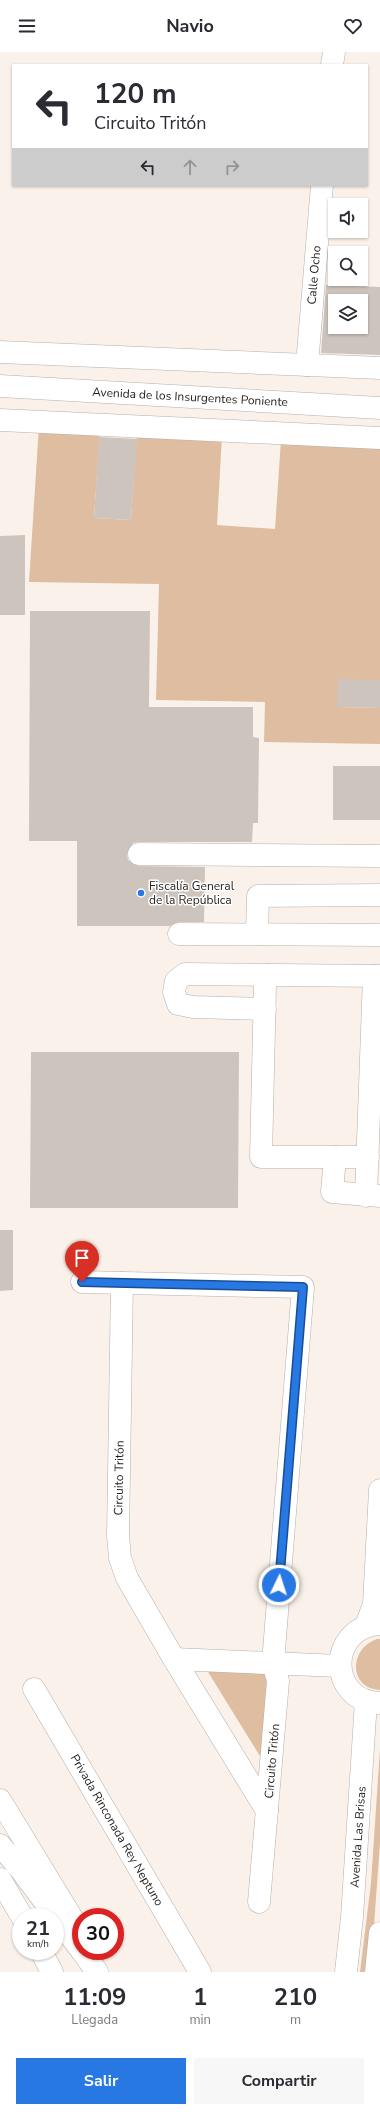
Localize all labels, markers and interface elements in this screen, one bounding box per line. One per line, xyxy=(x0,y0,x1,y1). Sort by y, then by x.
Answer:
text: Navio xyxy=(166,14,214,38)
icon: menu xyxy=(16,15,38,37)
icon: heart xyxy=(342,15,364,37)
text: 120 m xyxy=(94,75,177,113)
icon: left xyxy=(28,80,80,132)
text: Circuito Tritón xyxy=(94,111,207,135)
icon: left xyxy=(137,156,159,178)
icon: ahead xyxy=(179,156,201,178)
icon: right xyxy=(221,156,243,178)
map controls xyxy=(328,198,368,334)
button: sound xyxy=(328,198,368,238)
street label: Calle Ocho xyxy=(303,245,325,305)
button: search xyxy=(328,246,368,286)
button: layers xyxy=(328,294,368,334)
street label: Avenida de los Insurgentes Poniente xyxy=(92,384,288,410)
place label: Fiscalía General de la República xyxy=(149,878,235,908)
marker: Fiscalía General de la República xyxy=(136,888,146,898)
pin xyxy=(65,1241,99,1282)
icon: arrive xyxy=(71,1247,93,1269)
street label: Circuito Tritón xyxy=(110,1440,128,1516)
position arrow xyxy=(258,1564,300,1606)
street label: Circuito Tritón xyxy=(261,1723,283,1799)
street label: Privada Rinconada Rey Neptuno xyxy=(67,1751,167,1909)
street label: Avenida Las Brisas xyxy=(346,1785,370,1888)
speed limit sign: 30 xyxy=(72,1908,124,1960)
text: 21 xyxy=(26,1915,50,1942)
text: km/h xyxy=(27,1937,49,1951)
text: 11:09 xyxy=(63,1981,126,2013)
text: 1 xyxy=(193,1981,207,2013)
text: 210 xyxy=(274,1981,317,2013)
text: Llegada xyxy=(71,2011,118,2029)
text: min xyxy=(189,2011,211,2029)
text: m xyxy=(290,2011,301,2029)
button: Salir xyxy=(16,2058,186,2104)
button: Compartir xyxy=(194,2058,364,2104)

